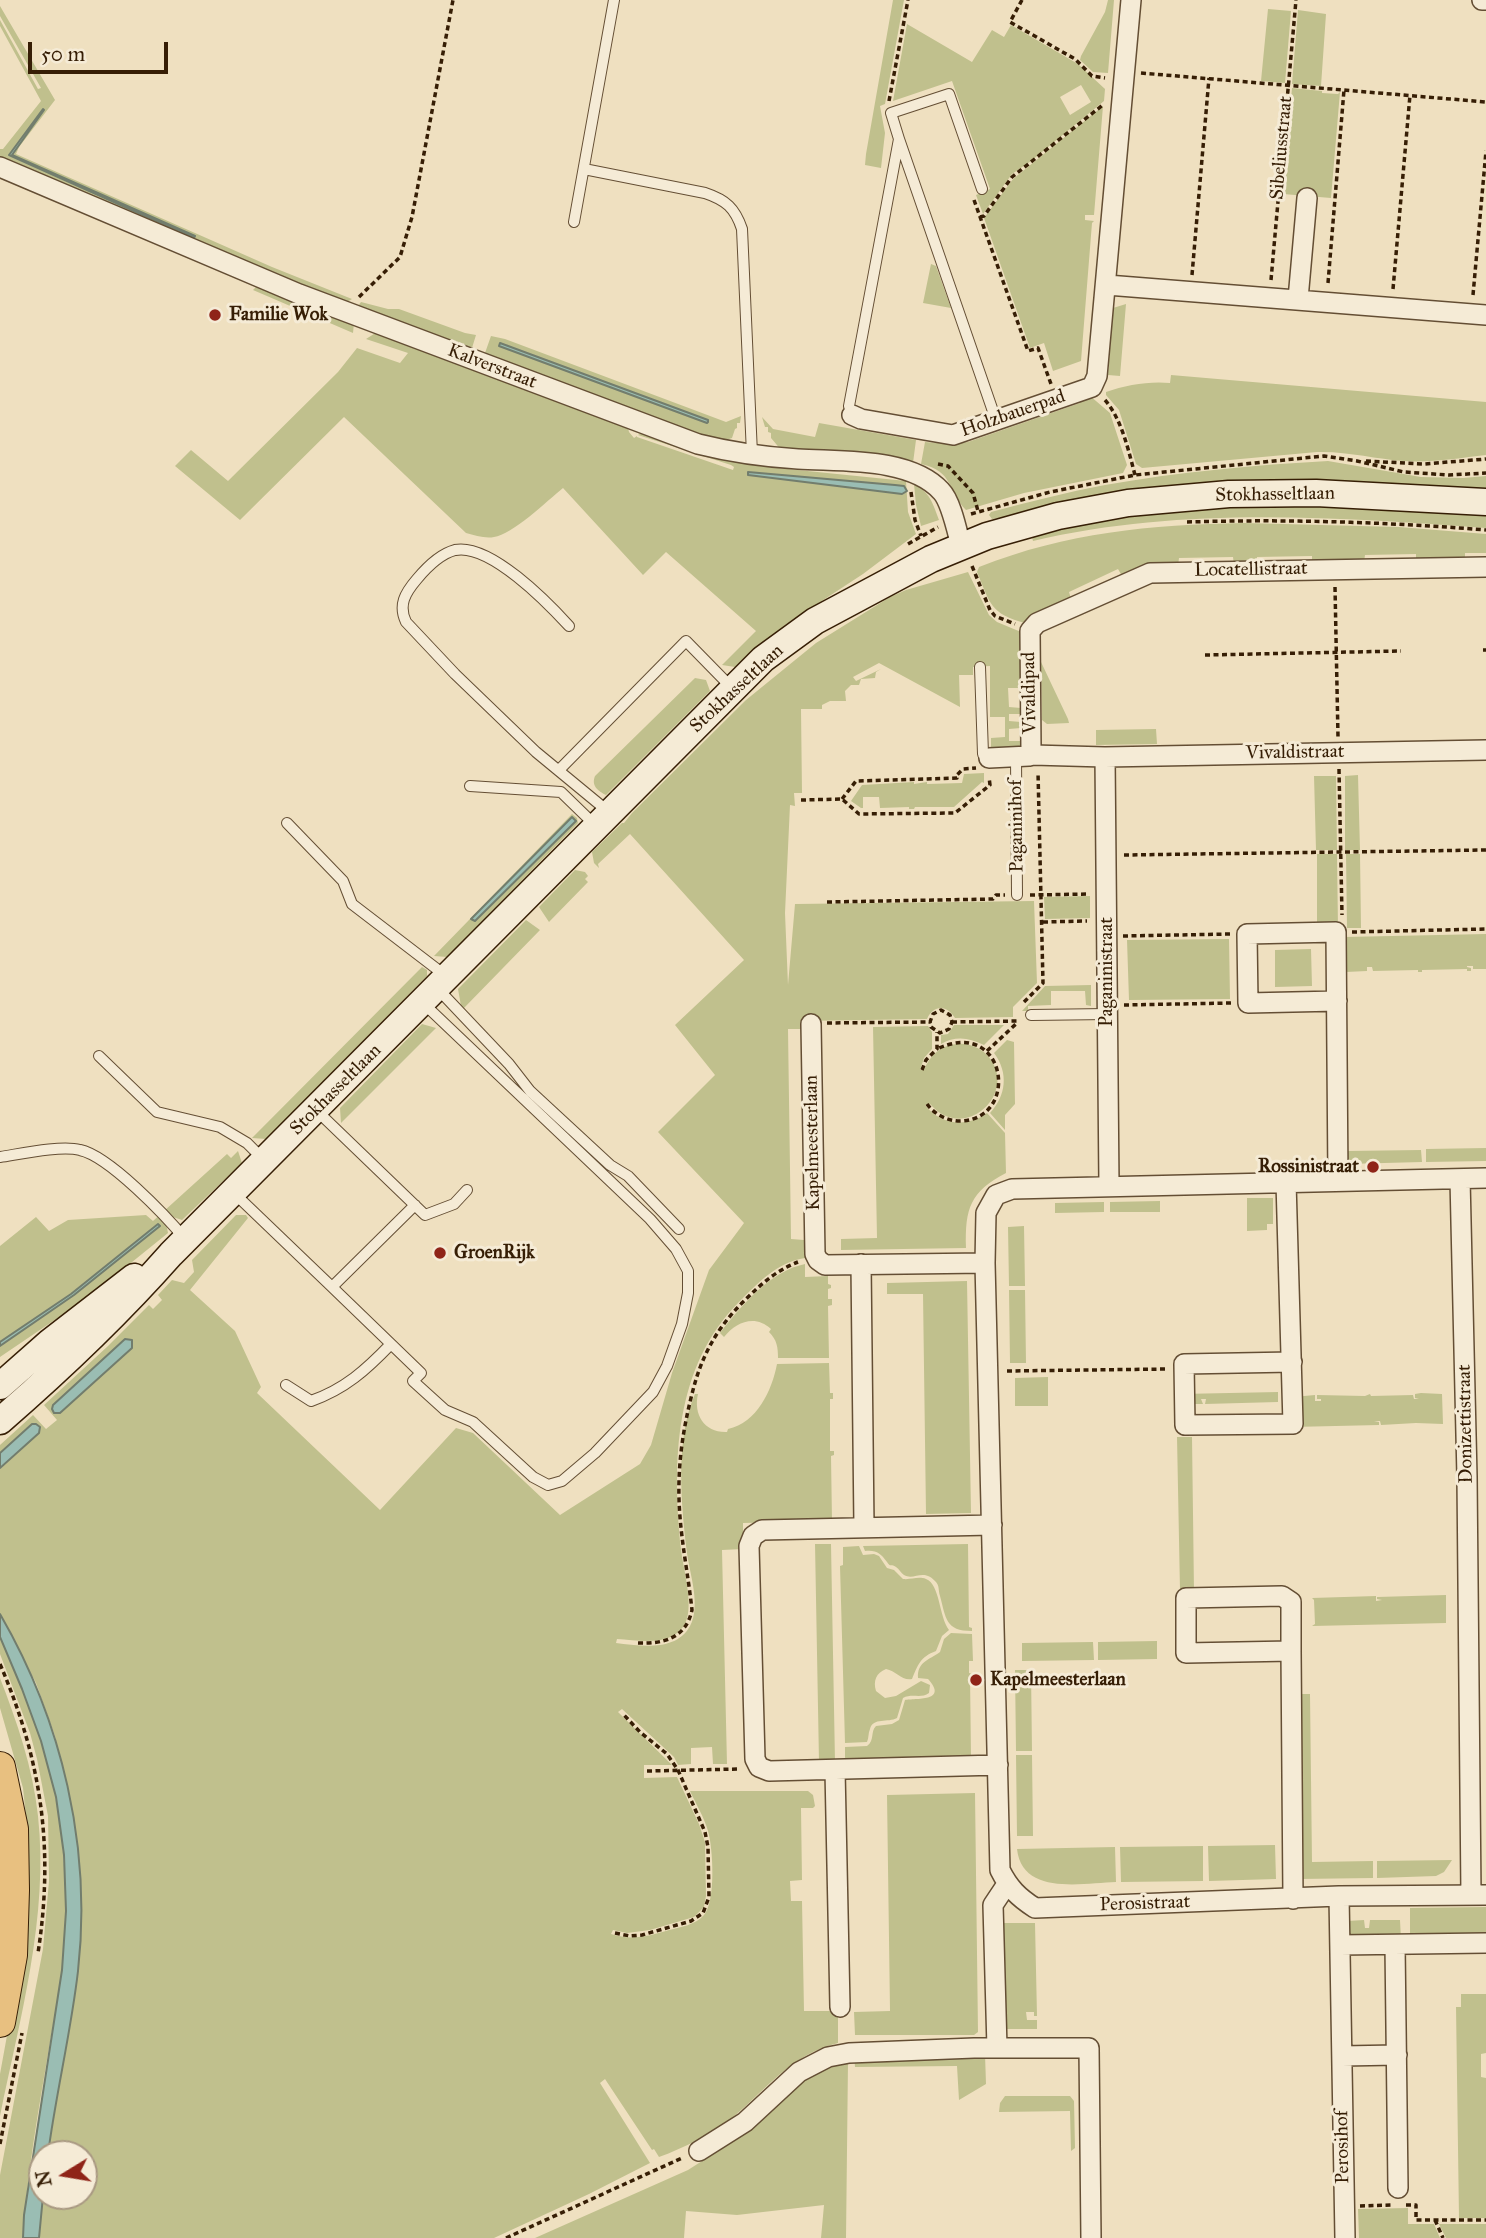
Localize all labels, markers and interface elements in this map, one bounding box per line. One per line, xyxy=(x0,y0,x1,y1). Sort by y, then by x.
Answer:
scale bar xyxy=(32,28,172,72)
text: 50 m xyxy=(41,41,85,67)
street label: Sibeliusstraat xyxy=(1266,95,1298,201)
place label: Familie Wok xyxy=(229,304,328,326)
marker: Familie Wok xyxy=(207,307,223,323)
street label: Kalverstraat xyxy=(444,340,540,394)
street label: Holzbauerpad xyxy=(958,385,1068,443)
street label: Stokhasseltlaan xyxy=(1215,483,1335,507)
street label: Locatellistraat xyxy=(1194,558,1308,582)
street label: Stokhasseltlaan xyxy=(685,640,789,738)
street label: Vivaldipad xyxy=(1018,652,1042,734)
street label: Vivaldistraat xyxy=(1245,741,1345,765)
street label: Paganinihof xyxy=(1005,779,1029,873)
street label: Paganinistraat xyxy=(1096,917,1118,1027)
street label: Stokhasseltlaan xyxy=(286,1040,386,1140)
street label: Kapelmeesterlaan xyxy=(800,1075,826,1211)
place label: Rossinistraat xyxy=(1258,1156,1359,1178)
marker: Rossinistraat xyxy=(1365,1159,1381,1175)
place label: GroenRijk xyxy=(454,1242,535,1264)
marker: GroenRijk xyxy=(432,1245,448,1261)
street label: Donizettistraat xyxy=(1454,1364,1478,1484)
place label: Kapelmeesterlaan xyxy=(990,1669,1126,1691)
marker: Kapelmeesterlaan xyxy=(968,1672,984,1688)
street label: Perosistraat xyxy=(1099,1891,1191,1917)
street label: Perosihof xyxy=(1331,2110,1355,2184)
north arrow xyxy=(28,2140,98,2210)
text: N xyxy=(31,2169,57,2189)

